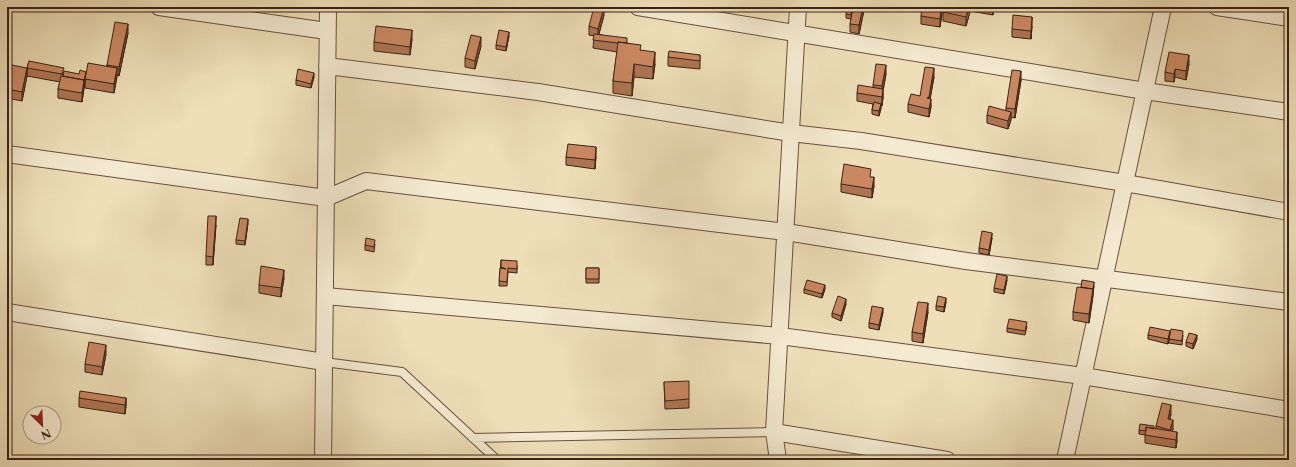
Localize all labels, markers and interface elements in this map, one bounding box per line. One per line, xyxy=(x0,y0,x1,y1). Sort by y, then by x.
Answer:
north arrow xyxy=(22,405,62,445)
text: N xyxy=(38,426,53,443)

